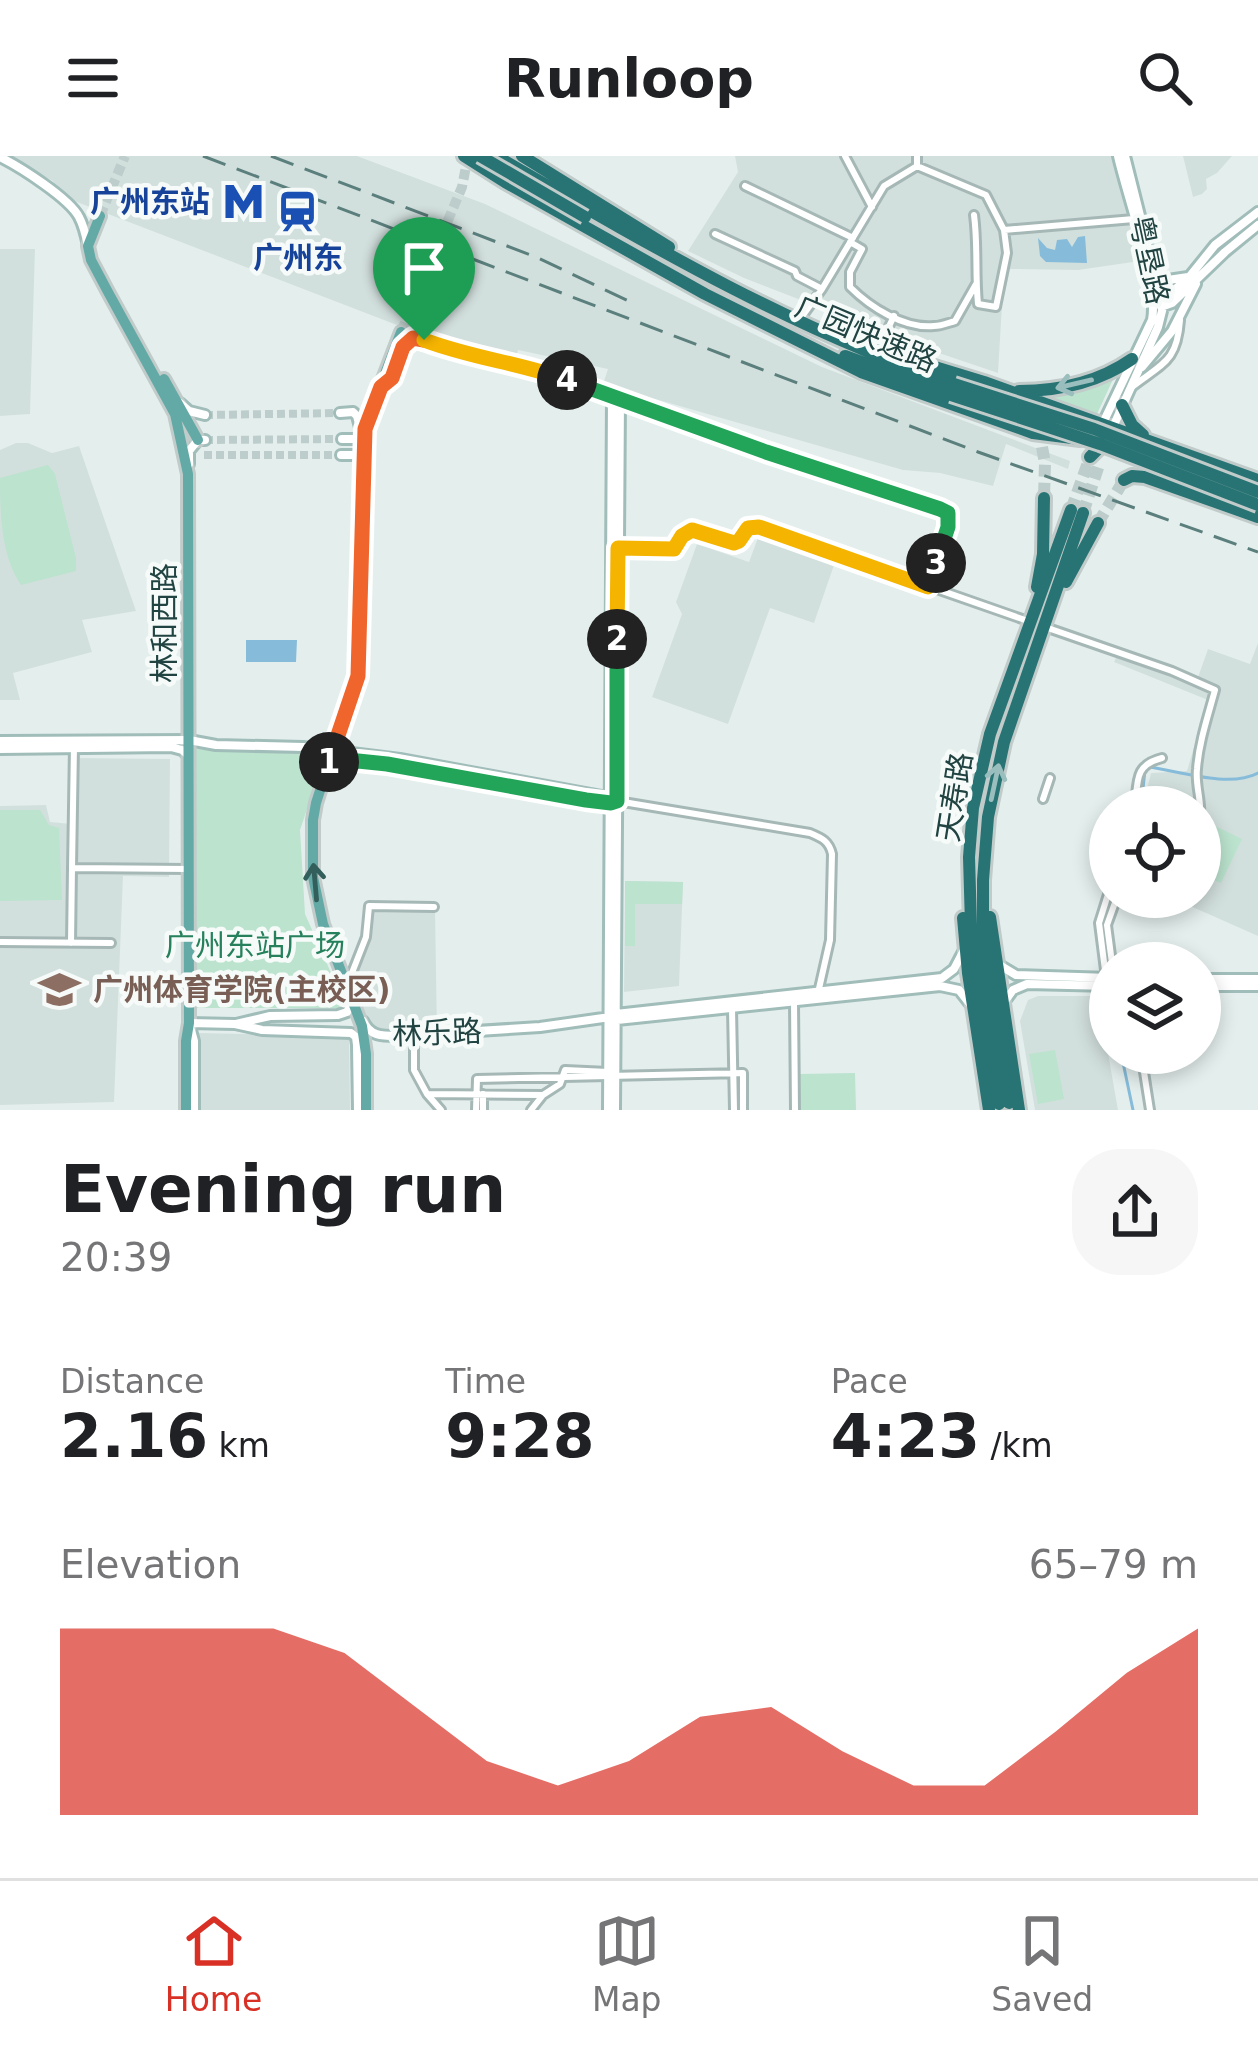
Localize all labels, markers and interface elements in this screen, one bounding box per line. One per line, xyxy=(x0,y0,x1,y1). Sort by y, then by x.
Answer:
icon: menu xyxy=(60,45,126,111)
icon: search xyxy=(1132,45,1198,111)
text: Runloop xyxy=(504,47,754,110)
metro station icon: 广州东站 xyxy=(221,179,267,225)
place label: 广州东站 xyxy=(90,184,210,219)
station icon: 广州东 xyxy=(275,189,321,235)
street label: 粤垦路 xyxy=(1123,212,1176,308)
pin xyxy=(373,217,475,340)
icon: arrive xyxy=(391,235,457,301)
place label: 广州东 xyxy=(253,240,343,275)
street label: 广园快速路 xyxy=(790,288,942,379)
pin: 4 xyxy=(537,350,597,410)
text: 4 xyxy=(556,360,578,399)
one-way arrow xyxy=(1056,373,1094,396)
pin: 3 xyxy=(906,533,966,593)
text: 3 xyxy=(925,543,947,582)
street label: 林和西路 xyxy=(147,563,182,683)
pin: 2 xyxy=(587,609,647,669)
text: 2 xyxy=(606,619,628,658)
pin: 1 xyxy=(299,732,359,792)
text: 1 xyxy=(318,742,340,781)
street label: 天寿路 xyxy=(930,750,979,844)
one-way arrow xyxy=(984,763,1007,801)
map controls xyxy=(1089,786,1221,1074)
button: locate xyxy=(1089,786,1221,918)
one-way arrow xyxy=(303,863,326,902)
park label: 广州东站广场 xyxy=(165,928,345,963)
button: layers xyxy=(1089,942,1221,1074)
school or university icon: 广州体育学院(主校区) xyxy=(36,967,82,1013)
place label: 广州体育学院(主校区) xyxy=(93,972,390,1007)
street label: 林乐路 xyxy=(391,1013,483,1052)
button: share xyxy=(1072,1149,1198,1275)
text: Evening run xyxy=(60,1151,506,1228)
text: 20:39 xyxy=(60,1235,172,1280)
text: Distance xyxy=(60,1362,204,1401)
text: Time xyxy=(445,1362,526,1401)
text: Pace xyxy=(831,1362,908,1401)
text: 2.16 xyxy=(60,1401,208,1471)
text: 9:28 xyxy=(445,1401,595,1471)
text: 4:23 xyxy=(831,1401,980,1471)
text: km xyxy=(208,1426,270,1465)
text: /km xyxy=(980,1426,1053,1465)
text: Elevation xyxy=(60,1542,241,1587)
text: 65–79 m xyxy=(1029,1542,1198,1587)
tab: Home xyxy=(165,1908,262,2019)
tab: Map xyxy=(592,1908,662,2019)
tab: Saved xyxy=(991,1908,1093,2019)

